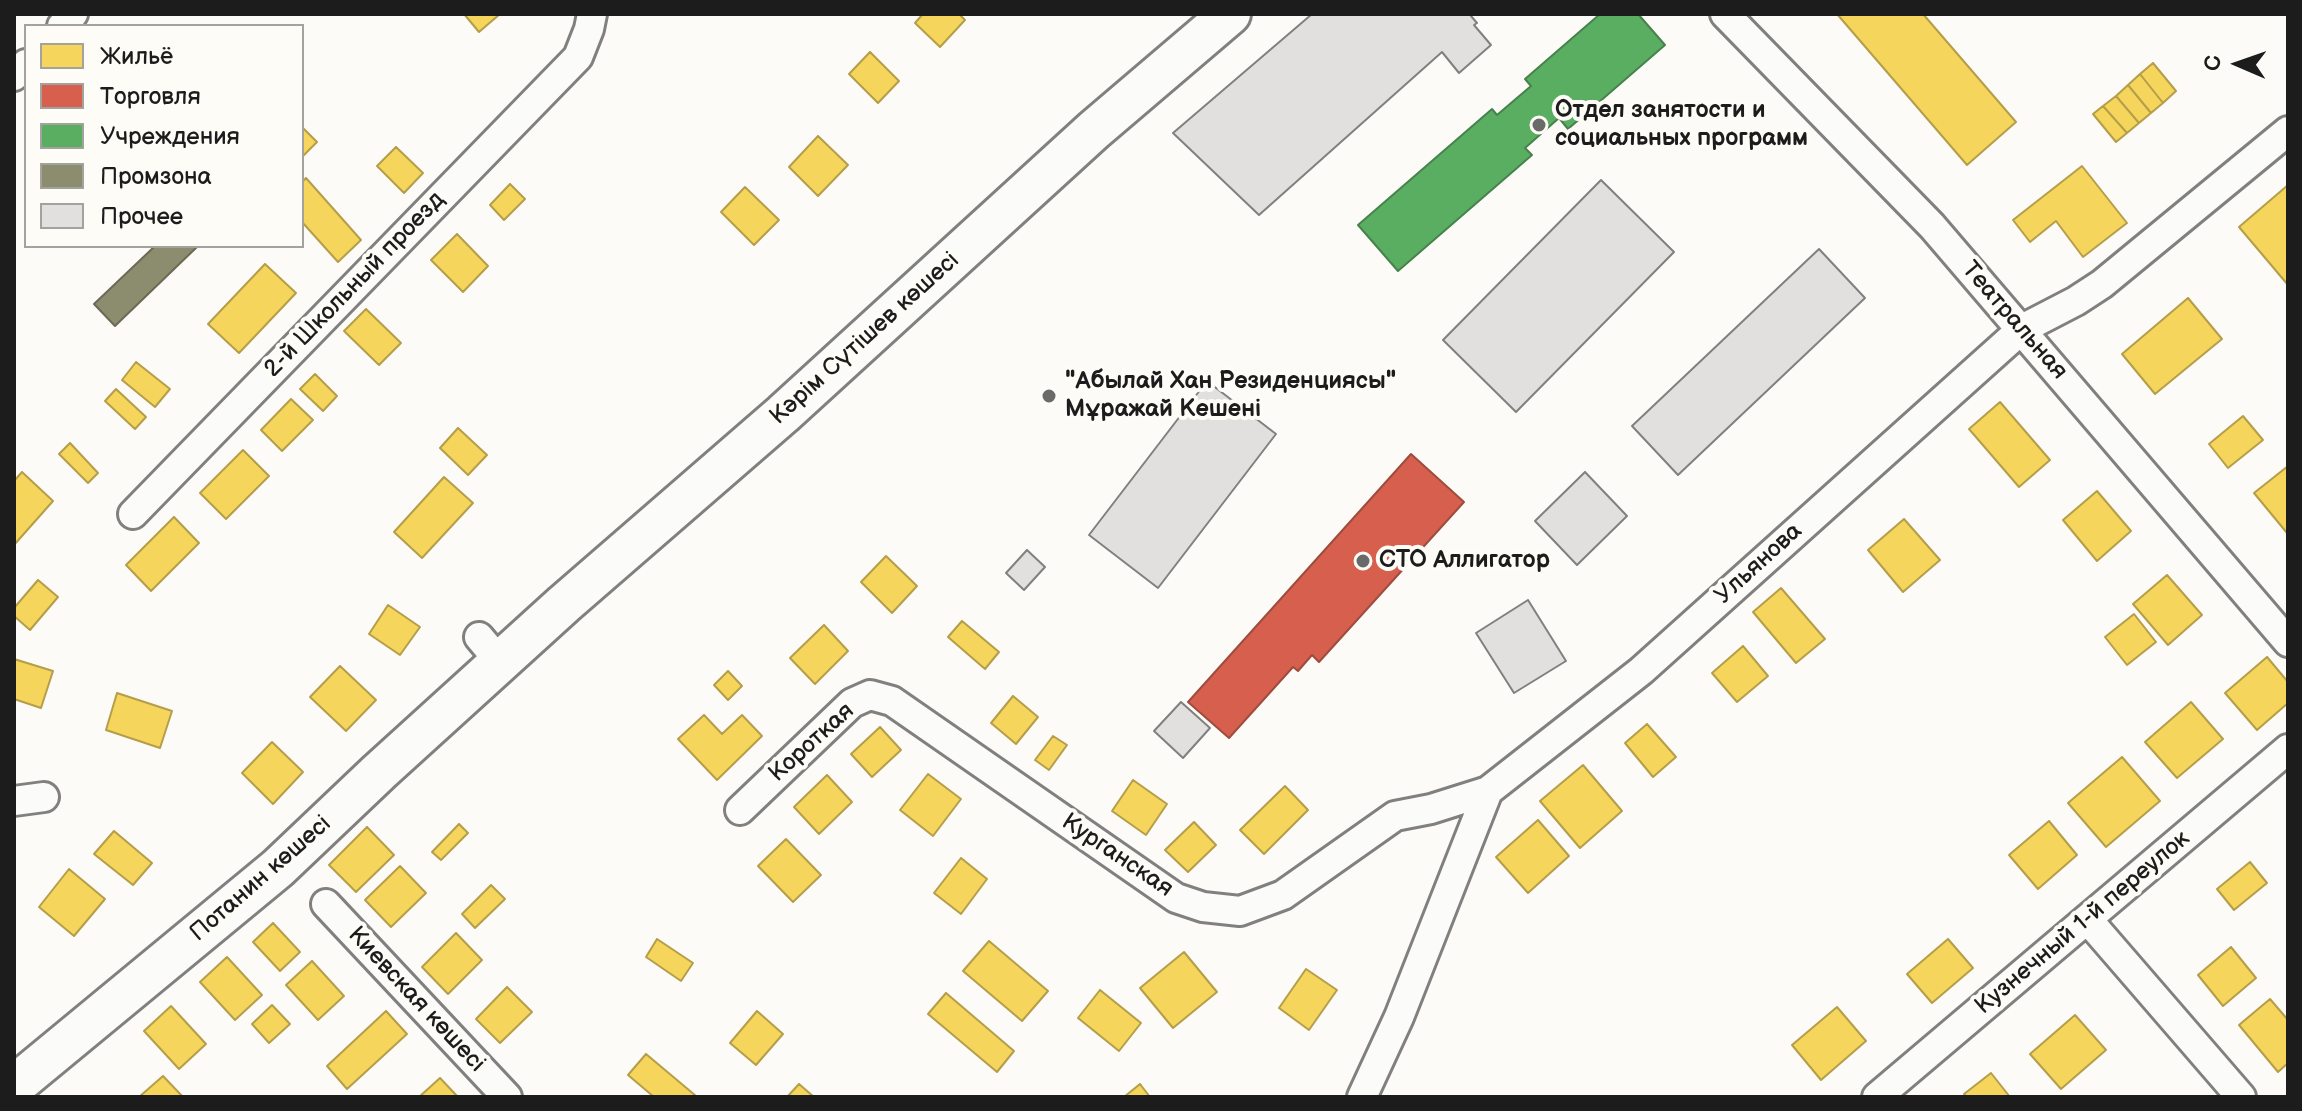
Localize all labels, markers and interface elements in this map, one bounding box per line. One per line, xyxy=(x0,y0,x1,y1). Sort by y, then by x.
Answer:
legend xyxy=(24,24,304,248)
north arrow xyxy=(2198,24,2278,104)
text: Жильё xyxy=(100,42,173,71)
text: С xyxy=(2200,55,2227,71)
text: Торговля xyxy=(100,82,201,111)
place label: Отдел занятости и социальных программ xyxy=(1555,97,1808,153)
marker: Отдел занятости и социальных программ xyxy=(1530,116,1548,134)
text: Учреждения xyxy=(100,122,240,151)
text: Промзона xyxy=(100,162,212,191)
street label: 2-й Школьный проезд xyxy=(259,186,451,384)
text: Прочее xyxy=(100,202,183,231)
street label: Кәрім Сүтішев көшесі xyxy=(765,247,965,431)
street label: Театральная xyxy=(1955,256,2073,386)
place label: "Абылай Хан Резиденциясы" Мұражай Кешені xyxy=(1065,368,1396,424)
marker: "Абылай Хан Резиденциясы" Мұражай Кешені xyxy=(1040,387,1058,405)
street label: Ульянова xyxy=(1709,517,1809,611)
place label: СТО Аллигатор xyxy=(1379,547,1550,575)
marker: СТО Аллигатор xyxy=(1354,552,1372,570)
street label: Короткая xyxy=(763,697,861,789)
street label: Курганская xyxy=(1056,808,1178,904)
street label: Потанин көшесі xyxy=(185,810,337,948)
street label: Кузнечный 1-й переулок xyxy=(1970,825,2196,1021)
street label: Киевская көшесі xyxy=(341,921,491,1079)

